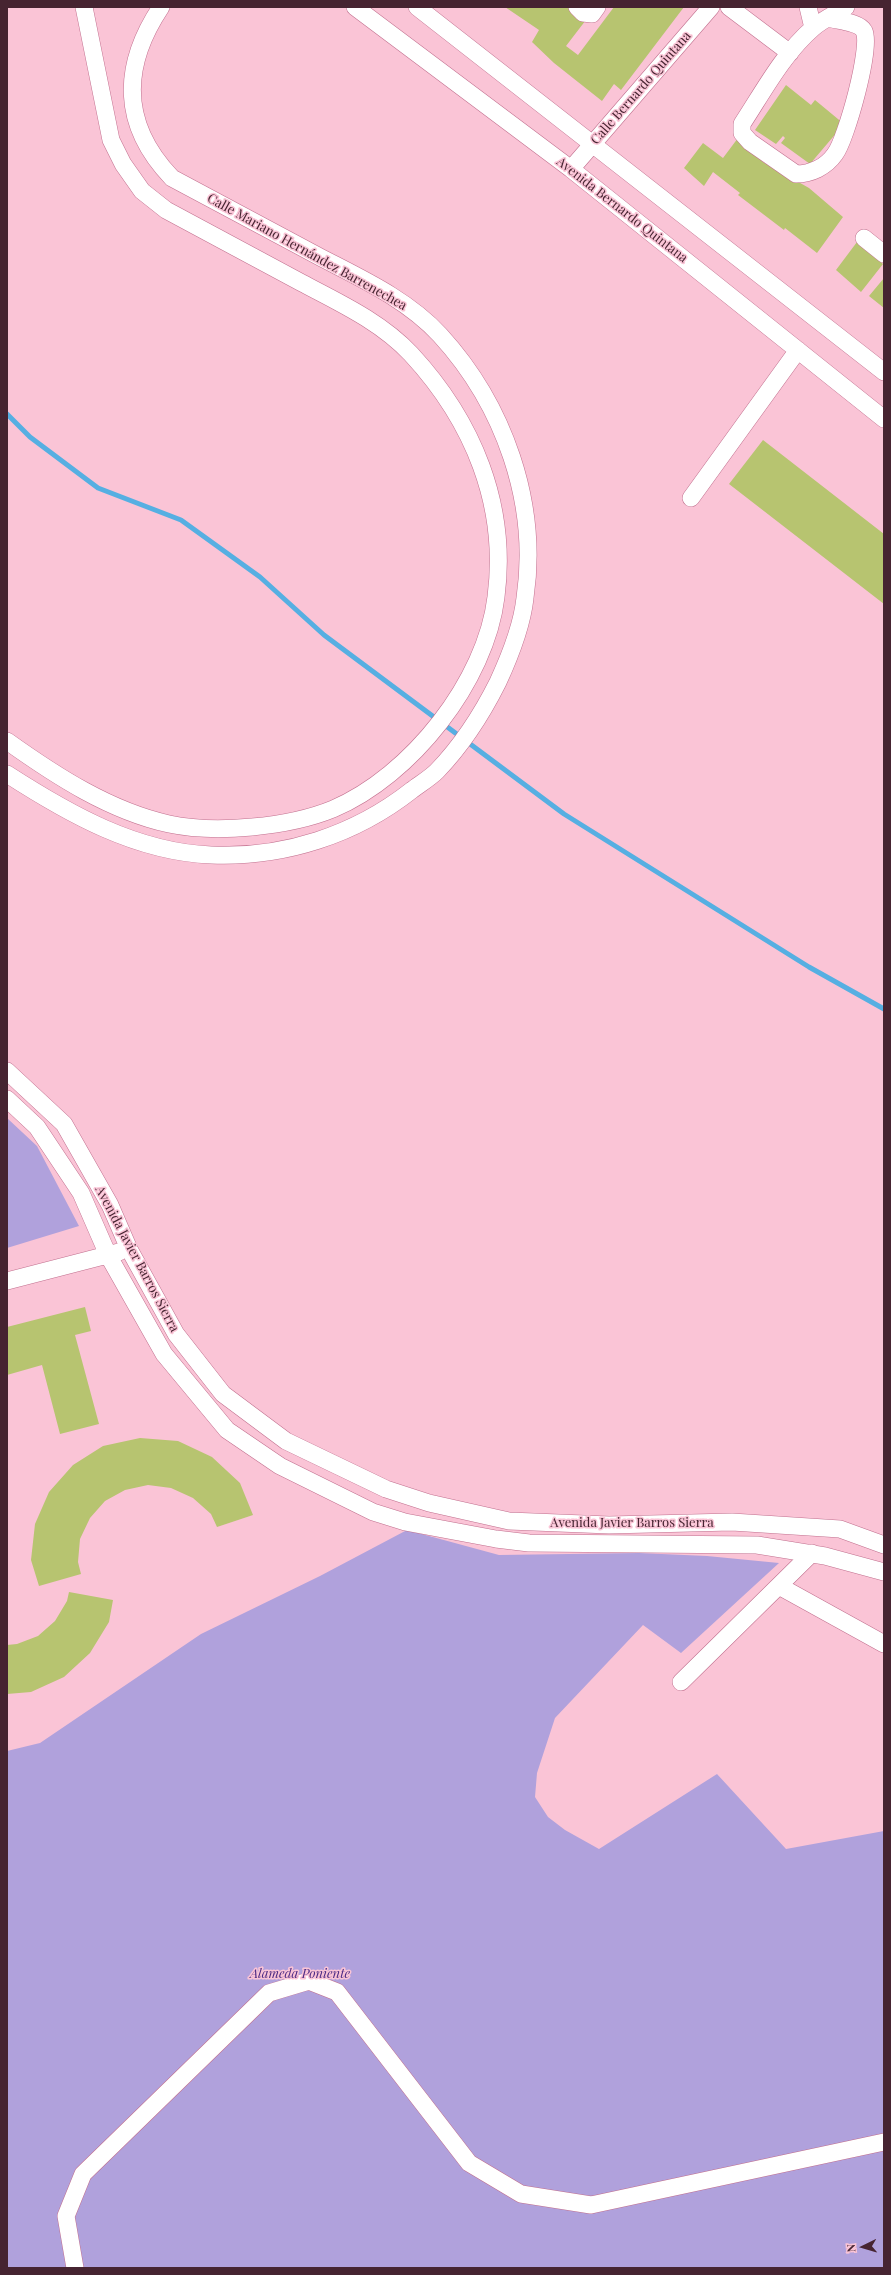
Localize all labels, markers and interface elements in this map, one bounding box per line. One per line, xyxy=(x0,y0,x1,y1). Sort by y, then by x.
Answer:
street label: Calle Bernardo Quintana xyxy=(588,28,694,148)
street label: Avenida Bernardo Quintana xyxy=(553,154,691,266)
street label: Calle Mariano Hernández Barrenechea xyxy=(204,190,410,314)
street label: Avenida Javier Barros Sierra xyxy=(92,1183,182,1335)
street label: Avenida Javier Barros Sierra xyxy=(550,1515,714,1531)
park label: Alameda Poniente xyxy=(250,1966,350,1982)
north arrow xyxy=(843,2227,883,2267)
text: N xyxy=(843,2243,858,2253)

